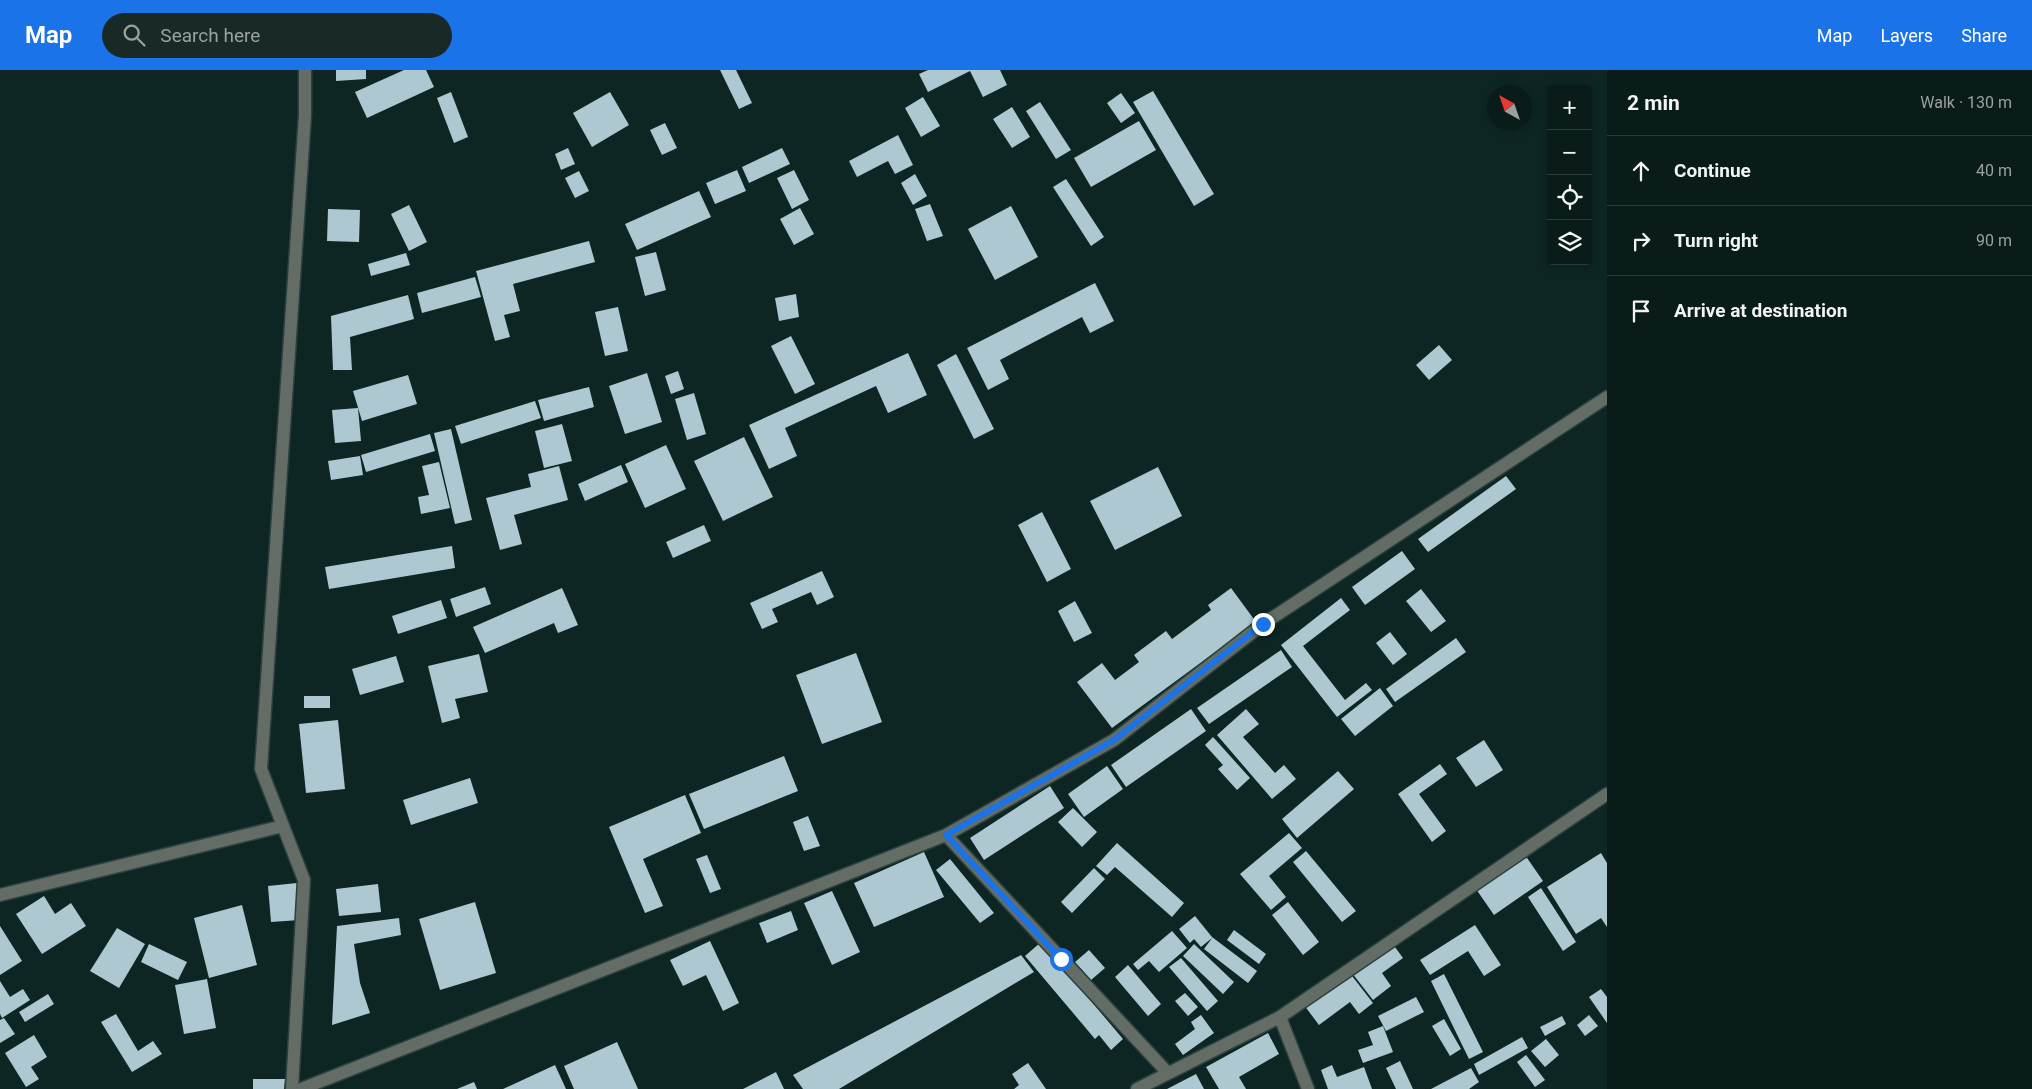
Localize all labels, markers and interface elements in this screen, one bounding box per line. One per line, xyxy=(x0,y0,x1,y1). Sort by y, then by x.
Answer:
search box xyxy=(102,13,452,58)
text: Map xyxy=(25,21,72,49)
icon: search xyxy=(120,21,148,49)
text: Search here xyxy=(160,24,260,47)
text: Map xyxy=(1817,25,1852,46)
text: Layers xyxy=(1880,25,1933,46)
text: Share xyxy=(1961,25,2007,46)
north arrow xyxy=(1487,85,1532,130)
map controls xyxy=(1547,85,1592,265)
button: + xyxy=(1547,85,1592,130)
text: 2 min xyxy=(1627,91,1680,115)
text: Walk · 130 m xyxy=(1920,93,2012,112)
button: − xyxy=(1547,130,1592,175)
icon: ahead xyxy=(1627,157,1655,185)
text: Continue xyxy=(1674,159,1751,182)
text: 40 m xyxy=(1976,161,2012,180)
button: locate xyxy=(1547,175,1592,220)
button: layers xyxy=(1547,220,1592,265)
icon: right xyxy=(1627,227,1655,255)
text: Turn right xyxy=(1674,229,1758,252)
text: 90 m xyxy=(1976,231,2012,250)
icon: arrive xyxy=(1627,297,1655,325)
text: Arrive at destination xyxy=(1674,299,1847,322)
route end xyxy=(1252,613,1275,636)
route start xyxy=(1050,948,1073,971)

